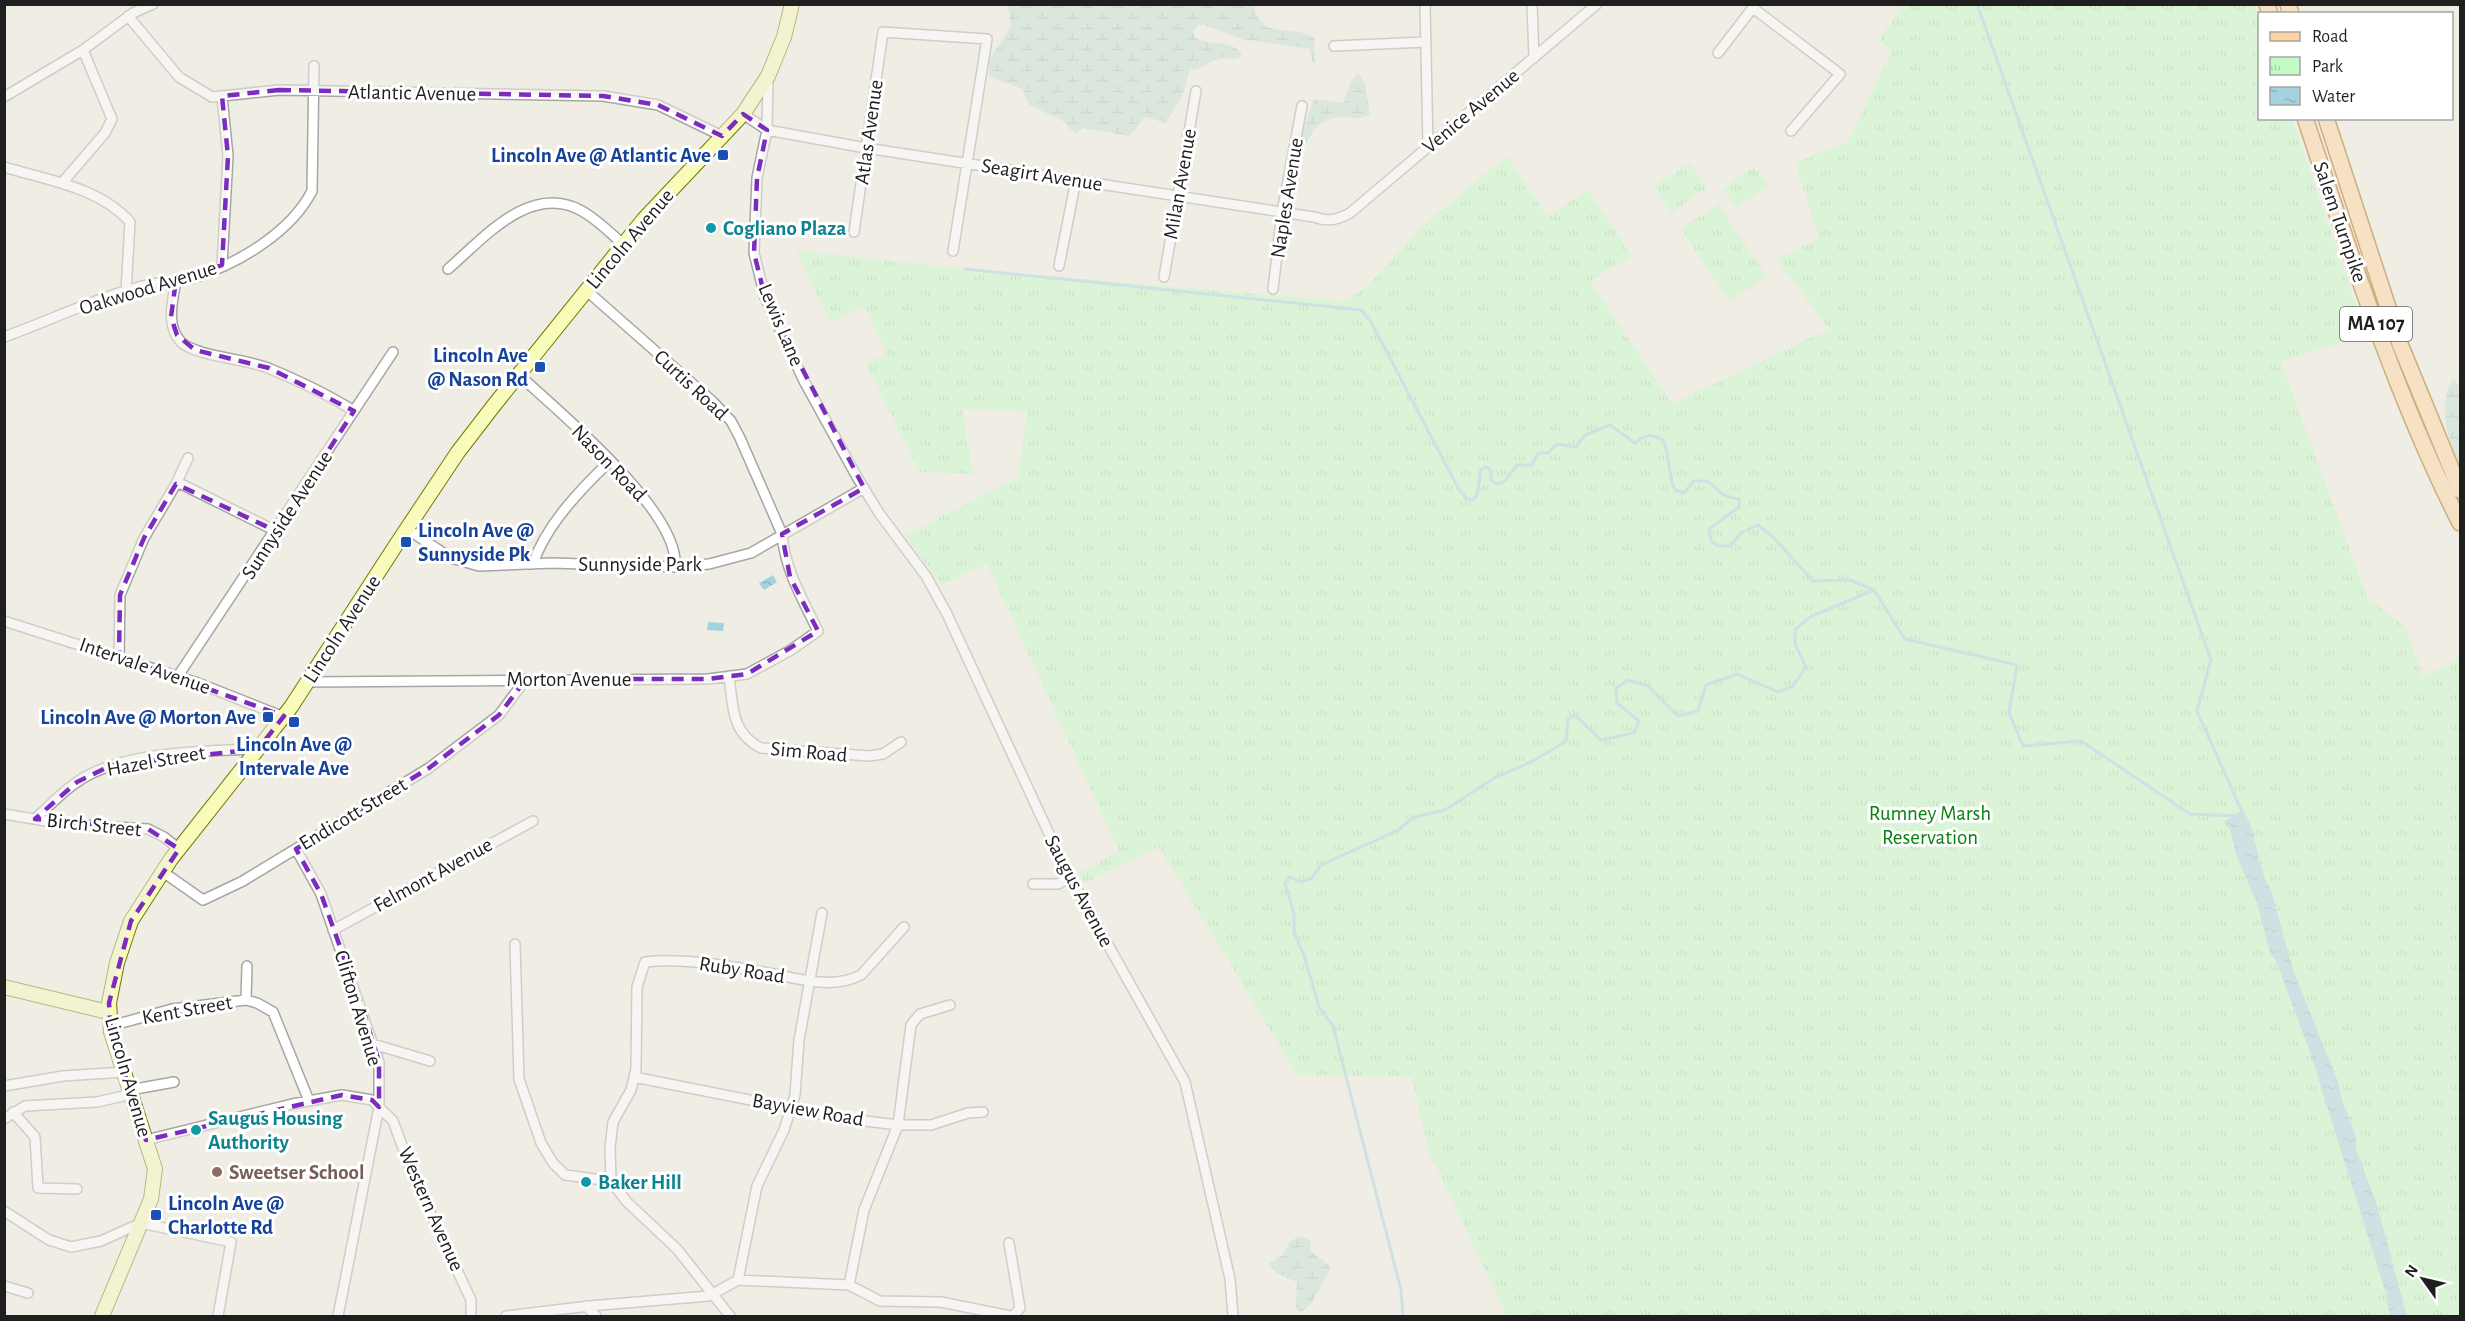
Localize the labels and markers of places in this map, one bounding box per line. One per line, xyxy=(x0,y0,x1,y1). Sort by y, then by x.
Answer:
place label: Lincoln Ave @ Atlantic Ave xyxy=(491,145,711,166)
marker: Lincoln Ave @ Atlantic Ave xyxy=(716,148,730,162)
place label: Cogliano Plaza xyxy=(723,218,846,239)
marker: Cogliano Plaza xyxy=(704,221,718,235)
place label: Lincoln Ave @ Nason Rd xyxy=(427,345,528,390)
marker: Lincoln Ave @ Nason Rd xyxy=(533,360,547,374)
place label: Lincoln Ave @ Sunnyside Pk xyxy=(418,520,534,565)
marker: Lincoln Ave @ Sunnyside Pk xyxy=(399,535,413,549)
place label: Lincoln Ave @ Morton Ave xyxy=(40,707,256,728)
marker: Lincoln Ave @ Morton Ave xyxy=(261,710,275,724)
marker: Lincoln Ave @ Intervale Ave xyxy=(287,715,301,729)
place label: Lincoln Ave @ Intervale Ave xyxy=(236,734,352,779)
place label: Saugus Housing Authority xyxy=(208,1108,343,1153)
marker: Saugus Housing Authority xyxy=(189,1123,203,1137)
place label: Sweetser School xyxy=(229,1162,364,1183)
marker: Sweetser School xyxy=(210,1165,224,1179)
place label: Baker Hill xyxy=(598,1172,682,1193)
marker: Baker Hill xyxy=(579,1175,593,1189)
place label: Lincoln Ave @ Charlotte Rd xyxy=(168,1193,284,1238)
marker: Lincoln Ave @ Charlotte Rd xyxy=(149,1208,163,1222)

